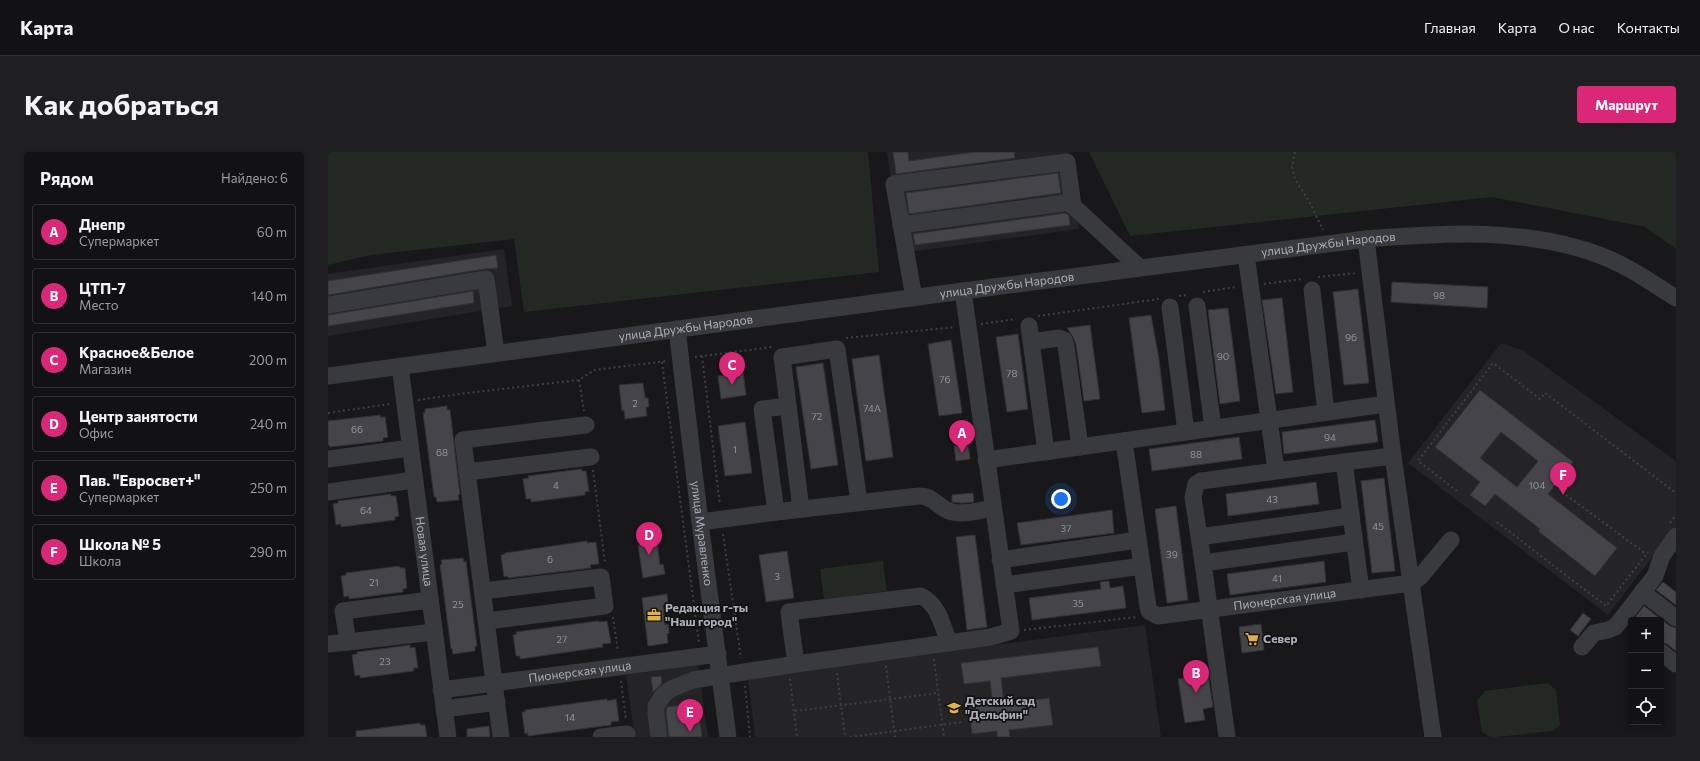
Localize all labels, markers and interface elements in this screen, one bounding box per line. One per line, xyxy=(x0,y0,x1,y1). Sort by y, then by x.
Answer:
text: Карта xyxy=(20,16,73,39)
text: Главная xyxy=(1424,19,1476,36)
text: Карта xyxy=(1498,19,1536,36)
text: О нас xyxy=(1558,19,1595,36)
text: Контакты xyxy=(1617,19,1680,36)
button: Маршрут xyxy=(1577,86,1676,123)
text: Как добраться xyxy=(24,87,219,121)
text: Рядом xyxy=(40,168,94,189)
text: Найдено: 6 xyxy=(221,170,288,186)
text: Днепр xyxy=(79,215,125,233)
text: A xyxy=(49,224,59,240)
text: 60 m xyxy=(257,224,287,240)
street label: улица Дружбы Народов xyxy=(1260,229,1396,258)
text: Супермаркет xyxy=(79,233,159,249)
street label: улица Дружбы Народов xyxy=(939,269,1075,300)
text: ЦТП-7 xyxy=(79,279,126,297)
text: B xyxy=(50,288,58,304)
text: 140 m xyxy=(251,288,287,304)
house number: 98 xyxy=(1433,289,1445,301)
text: Место xyxy=(79,297,119,313)
street label: улица Дружбы Народов xyxy=(618,311,754,343)
house number: 96 xyxy=(1345,331,1357,343)
text: Красное&Белое xyxy=(79,343,194,361)
house number: 90 xyxy=(1217,350,1229,362)
text: C xyxy=(50,352,58,368)
text: 200 m xyxy=(249,352,287,368)
pin: C xyxy=(719,352,745,385)
text: Магазин xyxy=(79,361,132,377)
house number: 78 xyxy=(1006,367,1018,379)
house number: 76 xyxy=(939,373,951,385)
house number: 2 xyxy=(632,397,638,409)
house number: 74А xyxy=(863,402,881,414)
text: Центр занятости xyxy=(79,407,198,425)
house number: 72 xyxy=(812,410,823,422)
text: D xyxy=(49,416,59,432)
text: 240 m xyxy=(250,416,287,432)
pin: A xyxy=(949,420,975,453)
house number: 66 xyxy=(351,423,363,435)
text: Офис xyxy=(79,425,114,441)
house number: 94 xyxy=(1324,431,1336,443)
house number: 1 xyxy=(733,443,737,455)
house number: 68 xyxy=(436,446,448,458)
house number: 88 xyxy=(1190,448,1202,460)
pin: F xyxy=(1550,462,1576,495)
text: Пав. "Евросвет+" xyxy=(79,471,201,489)
house number: 4 xyxy=(553,479,559,491)
house number: 104 xyxy=(1529,479,1545,491)
text: E xyxy=(50,480,58,496)
text: 250 m xyxy=(250,480,287,496)
street label: улица Муравленко xyxy=(689,480,716,587)
text: Супермаркет xyxy=(79,489,159,505)
your location xyxy=(1051,489,1071,509)
house number: 43 xyxy=(1266,493,1278,505)
house number: 64 xyxy=(360,504,372,516)
street label: Новая улица xyxy=(414,516,436,587)
house number: 45 xyxy=(1372,520,1384,532)
pin: D xyxy=(636,522,662,555)
house number: 37 xyxy=(1061,522,1071,534)
text: Школа № 5 xyxy=(79,535,161,553)
text: F xyxy=(50,544,58,560)
text: 290 m xyxy=(250,544,287,560)
house number: 39 xyxy=(1166,548,1178,560)
text: Школа xyxy=(79,553,121,569)
house number: 6 xyxy=(547,553,553,565)
house number: 3 xyxy=(774,570,780,582)
house number: 41 xyxy=(1272,572,1282,584)
house number: 21 xyxy=(369,576,379,588)
street label: Пионерская улица xyxy=(1233,585,1337,612)
house number: 35 xyxy=(1072,597,1084,609)
house number: 25 xyxy=(452,598,464,610)
place label: Редакция г-ты "Наш город" xyxy=(665,600,748,628)
office icon: Редакция г-ты "Наш город" xyxy=(646,607,662,623)
map controls xyxy=(1628,617,1664,725)
button: + xyxy=(1628,617,1664,653)
supermarket icon: Север xyxy=(1244,631,1260,647)
place label: Север xyxy=(1263,631,1297,645)
house number: 27 xyxy=(557,633,567,645)
button: − xyxy=(1628,653,1664,689)
house number: 23 xyxy=(379,655,391,667)
street label: Пионерская улица xyxy=(528,657,632,685)
pin: B xyxy=(1183,660,1209,693)
button: locate xyxy=(1628,689,1664,725)
place label: Детский сад "Дельфин" xyxy=(965,693,1036,721)
pin: E xyxy=(677,699,703,732)
school or university icon: Детский сад "Дельфин" xyxy=(946,700,962,716)
house number: 14 xyxy=(565,711,575,723)

